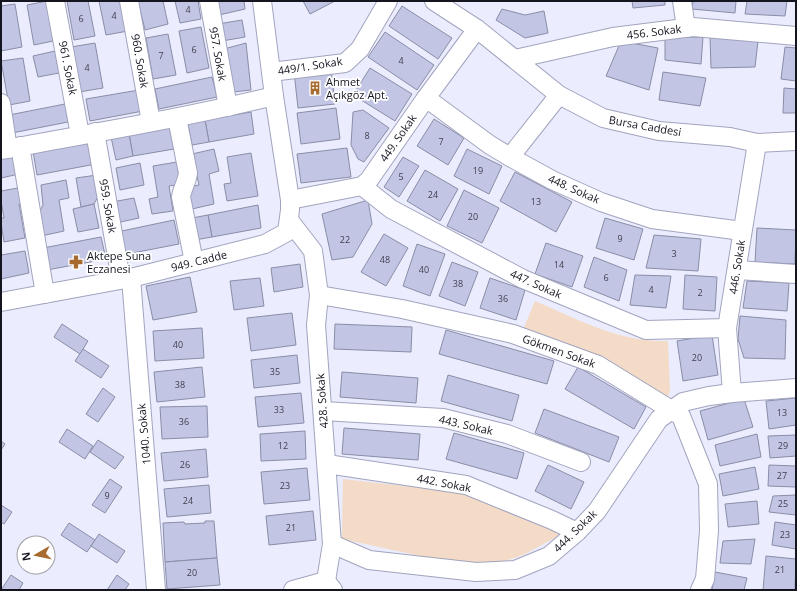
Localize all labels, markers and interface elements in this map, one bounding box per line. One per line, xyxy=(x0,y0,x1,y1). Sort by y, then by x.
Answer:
house number: 4 xyxy=(185,3,191,16)
house number: 4 xyxy=(111,9,117,22)
house number: 6 xyxy=(78,12,84,25)
street label: 456. Sokak xyxy=(626,21,682,42)
street label: 957. Sokak xyxy=(206,26,231,82)
street label: 960. Sokak xyxy=(128,33,153,89)
street label: 961. Sokak xyxy=(56,40,81,97)
house number: 6 xyxy=(191,43,197,56)
house number: 7 xyxy=(158,49,164,62)
street label: 449/1. Sokak xyxy=(277,53,344,78)
house number: 4 xyxy=(398,54,404,67)
house number: 4 xyxy=(84,61,90,74)
place label: Ahmet Açıkgöz Apt. xyxy=(326,74,388,102)
building icon: Ahmet Açıkgöz Apt. xyxy=(307,80,323,96)
street label: 449. Sokak xyxy=(376,111,420,165)
street label: Bursa Caddesi xyxy=(608,112,682,139)
house number: 8 xyxy=(364,129,370,142)
house number: 7 xyxy=(438,135,444,148)
house number: 19 xyxy=(473,164,483,177)
house number: 5 xyxy=(398,170,404,183)
street label: 448. Sokak xyxy=(546,171,603,207)
street label: 959. Sokak xyxy=(96,178,121,234)
house number: 24 xyxy=(428,188,438,201)
house number: 13 xyxy=(531,195,541,208)
house number: 20 xyxy=(468,210,478,223)
house number: 9 xyxy=(617,232,623,245)
house number: 22 xyxy=(340,233,350,246)
street label: 446. Sokak xyxy=(725,238,748,295)
street label: 949. Cadde xyxy=(169,246,228,275)
house number: 3 xyxy=(671,247,677,260)
place label: Aktepe Suna Eczanesi xyxy=(87,248,151,276)
house number: 48 xyxy=(380,253,390,266)
pharmacy icon: Aktepe Suna Eczanesi xyxy=(68,254,84,270)
house number: 14 xyxy=(554,258,564,271)
house number: 40 xyxy=(419,263,429,276)
street label: 447. Sokak xyxy=(508,266,565,302)
house number: 6 xyxy=(603,271,609,284)
house number: 38 xyxy=(453,277,463,290)
house number: 4 xyxy=(648,283,654,296)
house number: 2 xyxy=(697,286,703,299)
house number: 36 xyxy=(498,292,508,305)
street label: Gökmen Sokak xyxy=(521,330,598,371)
house number: 40 xyxy=(173,338,183,351)
house number: 20 xyxy=(692,351,702,364)
house number: 35 xyxy=(270,365,280,378)
street label: 428. Sokak xyxy=(312,373,331,429)
house number: 38 xyxy=(175,378,185,391)
street label: 1040. Sokak xyxy=(133,403,154,465)
house number: 33 xyxy=(274,403,284,416)
house number: 13 xyxy=(777,406,787,419)
street label: 443. Sokak xyxy=(438,411,495,438)
house number: 36 xyxy=(179,415,189,428)
house number: 12 xyxy=(278,439,288,452)
house number: 29 xyxy=(778,439,788,452)
house number: 26 xyxy=(180,458,190,471)
house number: 27 xyxy=(777,469,787,482)
street label: 442. Sokak xyxy=(416,470,473,495)
house number: 23 xyxy=(280,479,290,492)
house number: 9 xyxy=(104,489,110,502)
house number: 24 xyxy=(183,494,193,507)
house number: 25 xyxy=(778,497,788,510)
street label: 444. Sokak xyxy=(550,506,600,555)
house number: 21 xyxy=(286,521,296,534)
house number: 23 xyxy=(780,528,790,541)
north arrow xyxy=(16,535,56,575)
text: N xyxy=(18,551,34,562)
house number: 21 xyxy=(775,563,785,576)
house number: 20 xyxy=(187,566,197,579)

